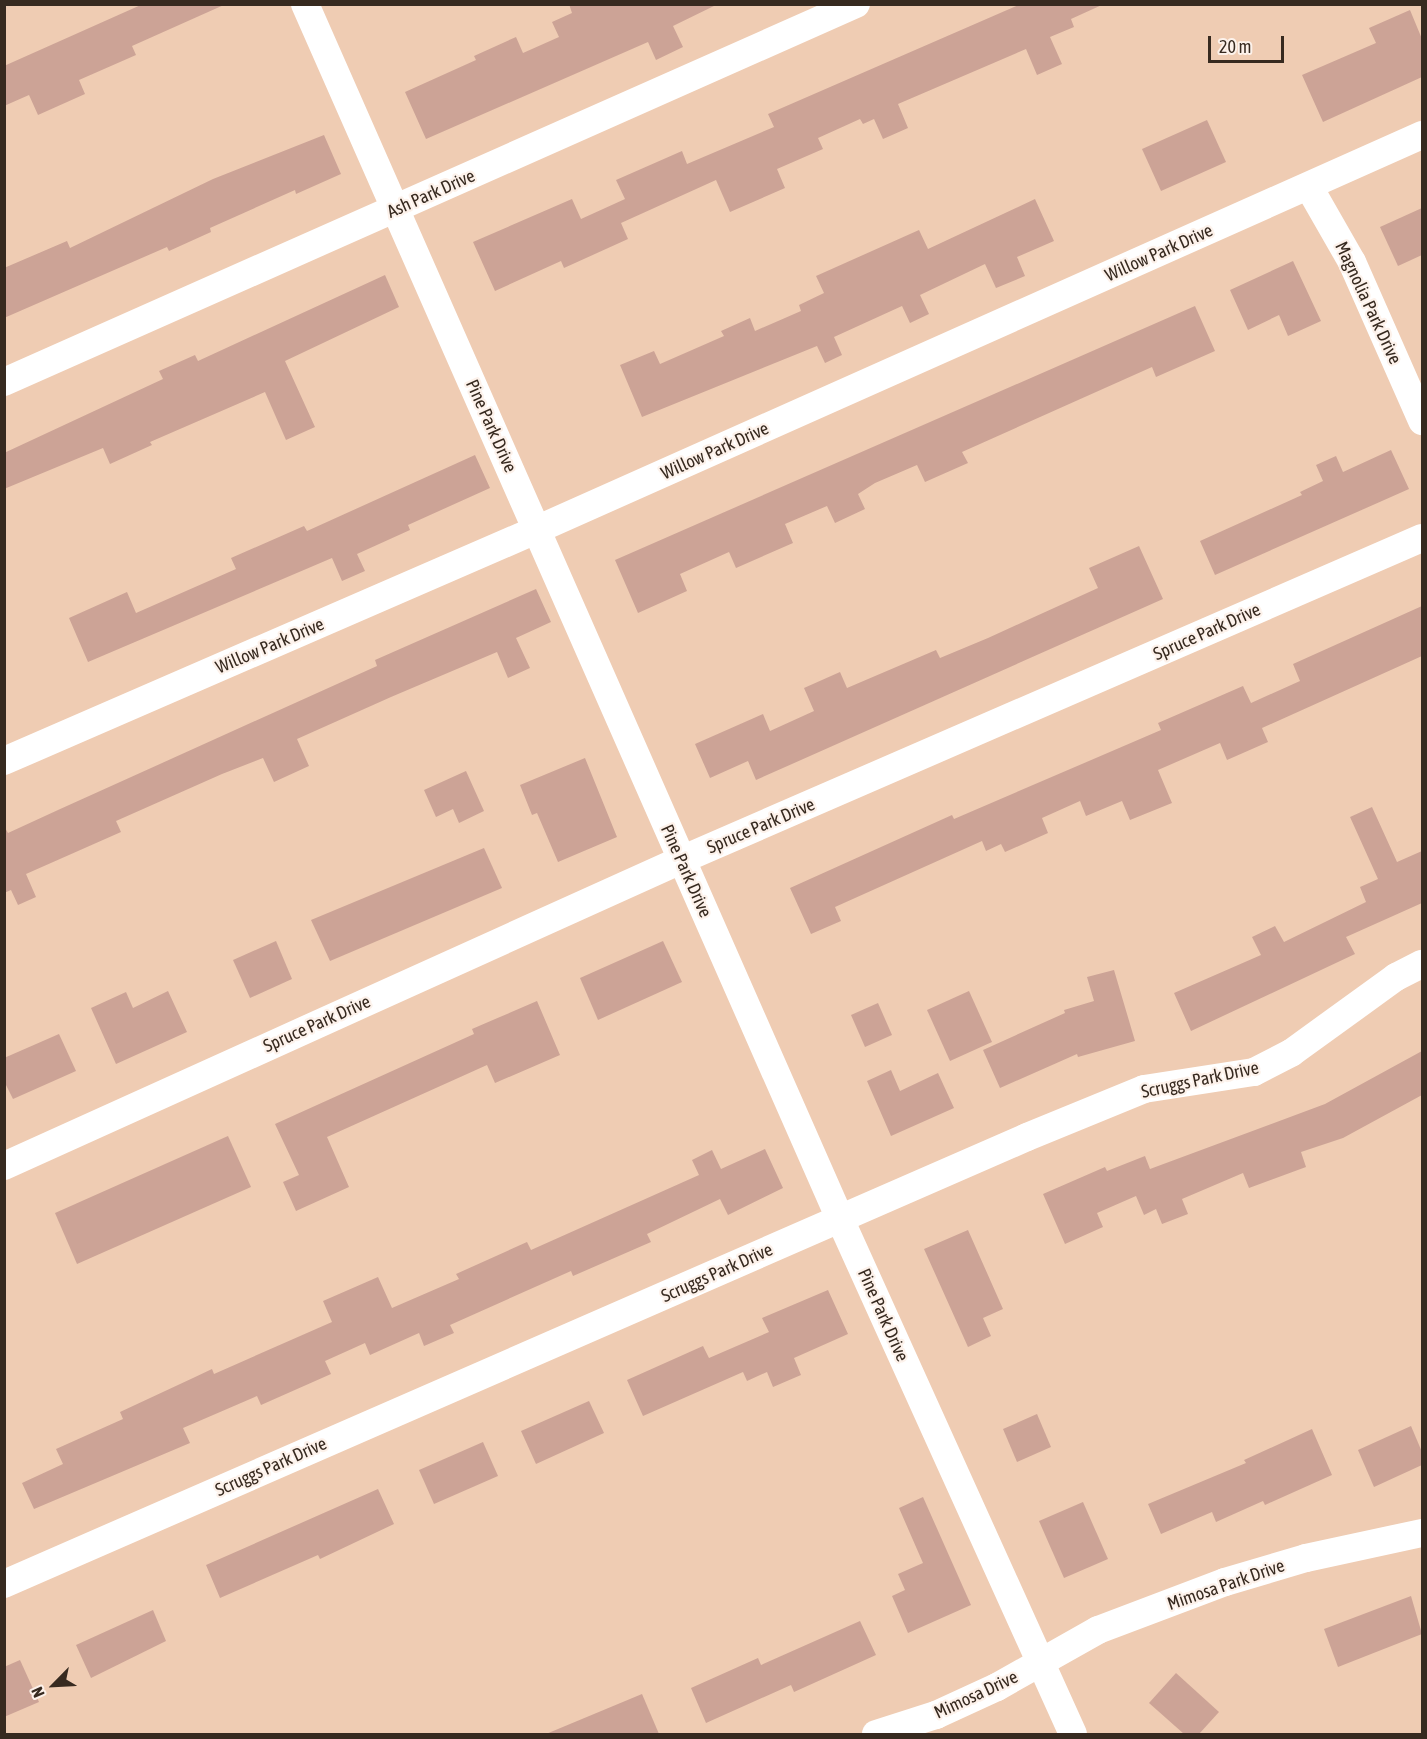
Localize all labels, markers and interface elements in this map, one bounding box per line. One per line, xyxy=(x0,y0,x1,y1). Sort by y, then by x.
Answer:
scale bar xyxy=(1211,24,1288,62)
text: 20 m xyxy=(1219,36,1251,57)
street label: Ash Park Drive xyxy=(384,165,478,223)
street label: Willow Park Drive xyxy=(1102,220,1216,286)
street label: Magnolia Park Drive xyxy=(1330,238,1406,368)
street label: Pine Park Drive xyxy=(461,376,521,476)
street label: Willow Park Drive xyxy=(658,418,772,484)
street label: Spruce Park Drive xyxy=(1150,599,1264,665)
street label: Willow Park Drive xyxy=(213,613,327,679)
street label: Spruce Park Drive xyxy=(704,794,818,858)
street label: Pine Park Drive xyxy=(656,821,716,921)
street label: Spruce Park Drive xyxy=(260,991,374,1057)
street label: Scruggs Park Drive xyxy=(1139,1057,1261,1103)
street label: Scruggs Park Drive xyxy=(658,1239,776,1307)
street label: Pine Park Drive xyxy=(853,1265,913,1365)
street label: Scruggs Park Drive xyxy=(212,1433,330,1501)
street label: Mimosa Park Drive xyxy=(1165,1555,1287,1615)
north arrow xyxy=(24,1655,84,1715)
street label: Mimosa Drive xyxy=(931,1666,1021,1724)
text: N xyxy=(27,1684,48,1700)

